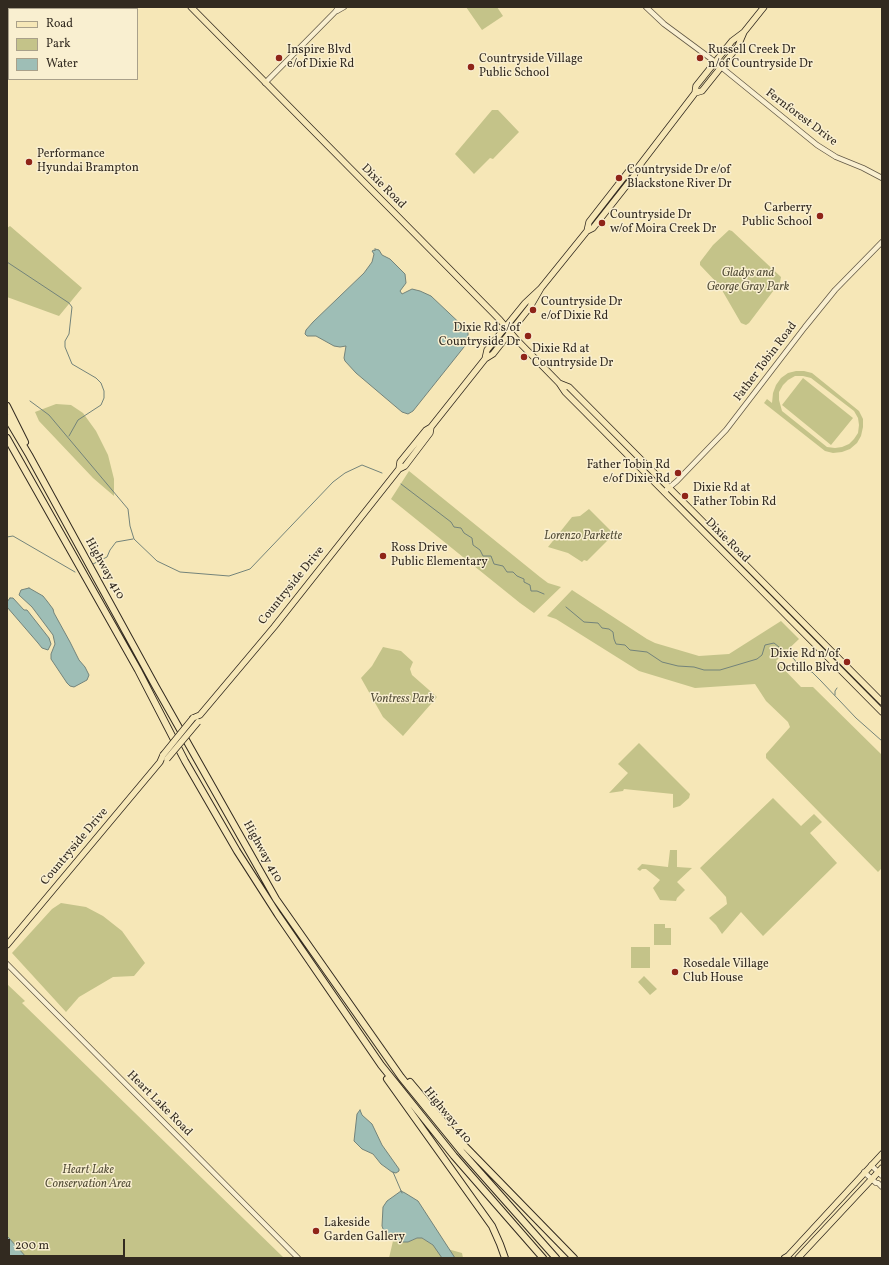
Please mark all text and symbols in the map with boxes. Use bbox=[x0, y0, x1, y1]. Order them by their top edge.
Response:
legend bbox=[8, 8, 138, 80]
text: Road bbox=[46, 16, 73, 32]
text: Park bbox=[46, 36, 71, 52]
place label: Inspire Blvd e/of Dixie Rd bbox=[287, 44, 354, 72]
place label: Russell Creek Dr n/of Countryside Dr bbox=[708, 44, 813, 72]
marker: Inspire Blvd e/of Dixie Rd bbox=[274, 53, 284, 63]
place label: Countryside Village Public School bbox=[479, 53, 583, 81]
marker: Russell Creek Dr n/of Countryside Dr bbox=[695, 53, 705, 63]
text: Water bbox=[46, 56, 78, 72]
marker: Countryside Village Public School bbox=[466, 62, 476, 72]
street label: Fernforest Drive bbox=[762, 86, 840, 150]
place label: Performance Hyundai Brampton bbox=[37, 148, 139, 176]
marker: Performance Hyundai Brampton bbox=[24, 157, 34, 167]
street label: Dixie Road bbox=[358, 162, 408, 212]
place label: Countryside Dr e/of Blackstone River Dr bbox=[627, 164, 731, 192]
marker: Countryside Dr e/of Blackstone River Dr bbox=[614, 173, 624, 183]
place label: Carberry Public School bbox=[742, 202, 812, 230]
place label: Countryside Dr w/of Moira Creek Dr bbox=[610, 209, 716, 237]
marker: Carberry Public School bbox=[815, 211, 825, 221]
marker: Countryside Dr w/of Moira Creek Dr bbox=[597, 218, 607, 228]
park label: Gladys and George Gray Park bbox=[707, 267, 789, 295]
place label: Countryside Dr e/of Dixie Rd bbox=[541, 296, 622, 324]
marker: Countryside Dr e/of Dixie Rd bbox=[528, 305, 538, 315]
street label: Father Tobin Road bbox=[731, 319, 801, 405]
place label: Dixie Rd s/of Countryside Dr bbox=[439, 322, 520, 350]
marker: Dixie Rd s/of Countryside Dr bbox=[523, 331, 533, 341]
place label: Dixie Rd at Countryside Dr bbox=[532, 343, 613, 371]
marker: Dixie Rd at Countryside Dr bbox=[519, 352, 529, 362]
place label: Father Tobin Rd e/of Dixie Rd bbox=[587, 459, 670, 487]
marker: Father Tobin Rd e/of Dixie Rd bbox=[673, 468, 683, 478]
place label: Dixie Rd at Father Tobin Rd bbox=[693, 482, 776, 510]
marker: Dixie Rd at Father Tobin Rd bbox=[680, 491, 690, 501]
street label: Dixie Road bbox=[702, 516, 752, 566]
park label: Lorenzo Parkette bbox=[544, 530, 622, 544]
street label: Highway 410 bbox=[81, 536, 127, 602]
place label: Ross Drive Public Elementary bbox=[391, 542, 488, 570]
street label: Countryside Drive bbox=[256, 544, 328, 628]
marker: Ross Drive Public Elementary bbox=[378, 551, 388, 561]
place label: Dixie Rd n/of Octillo Blvd bbox=[770, 648, 839, 676]
marker: Dixie Rd n/of Octillo Blvd bbox=[842, 657, 852, 667]
park label: Vontress Park bbox=[370, 693, 434, 707]
street label: Countryside Drive bbox=[38, 805, 112, 889]
street label: Highway 410 bbox=[239, 819, 285, 885]
place label: Rosedale Village Club House bbox=[683, 958, 769, 986]
marker: Rosedale Village Club House bbox=[670, 967, 680, 977]
street label: Heart Lake Road bbox=[123, 1068, 195, 1140]
street label: Highway 410 bbox=[420, 1085, 474, 1147]
park label: Heart Lake Conservation Area bbox=[45, 1164, 131, 1192]
place label: Lakeside Garden Gallery bbox=[324, 1217, 405, 1245]
marker: Lakeside Garden Gallery bbox=[311, 1226, 321, 1236]
scale bar bbox=[10, 1231, 127, 1257]
text: 200 m bbox=[15, 1238, 49, 1254]

